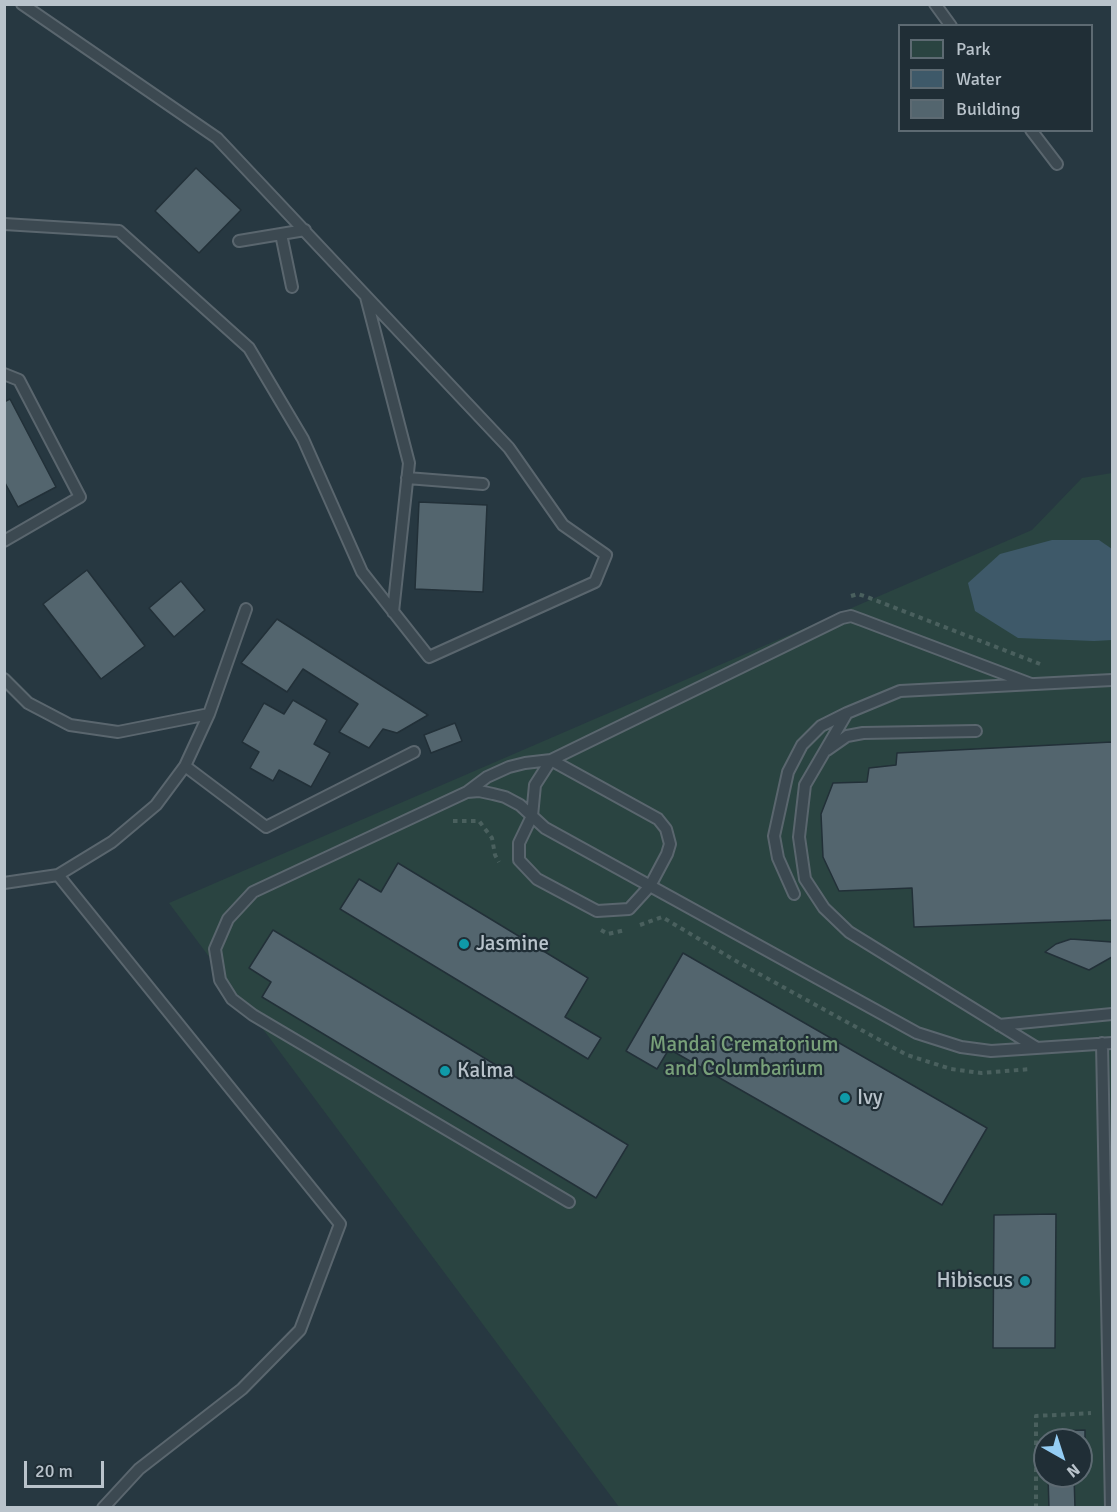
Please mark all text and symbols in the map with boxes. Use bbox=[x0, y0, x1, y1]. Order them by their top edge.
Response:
legend bbox=[898, 24, 1093, 132]
text: Park bbox=[956, 38, 991, 60]
text: Water bbox=[956, 68, 1001, 90]
text: Building bbox=[956, 98, 1020, 120]
place label: Jasmine bbox=[476, 931, 549, 957]
marker: Jasmine bbox=[457, 937, 471, 951]
park label: Mandai Crematorium and Columbarium bbox=[650, 1032, 838, 1082]
place label: Kalma bbox=[457, 1058, 514, 1084]
marker: Kalma bbox=[438, 1064, 452, 1078]
place label: Ivy bbox=[857, 1085, 883, 1111]
marker: Ivy bbox=[838, 1091, 852, 1105]
place label: Hibiscus bbox=[937, 1268, 1013, 1294]
marker: Hibiscus bbox=[1018, 1274, 1032, 1288]
north arrow bbox=[1033, 1428, 1093, 1488]
scale bar bbox=[27, 1449, 106, 1487]
text: N bbox=[1062, 1459, 1084, 1482]
text: 20 m bbox=[35, 1460, 73, 1482]

